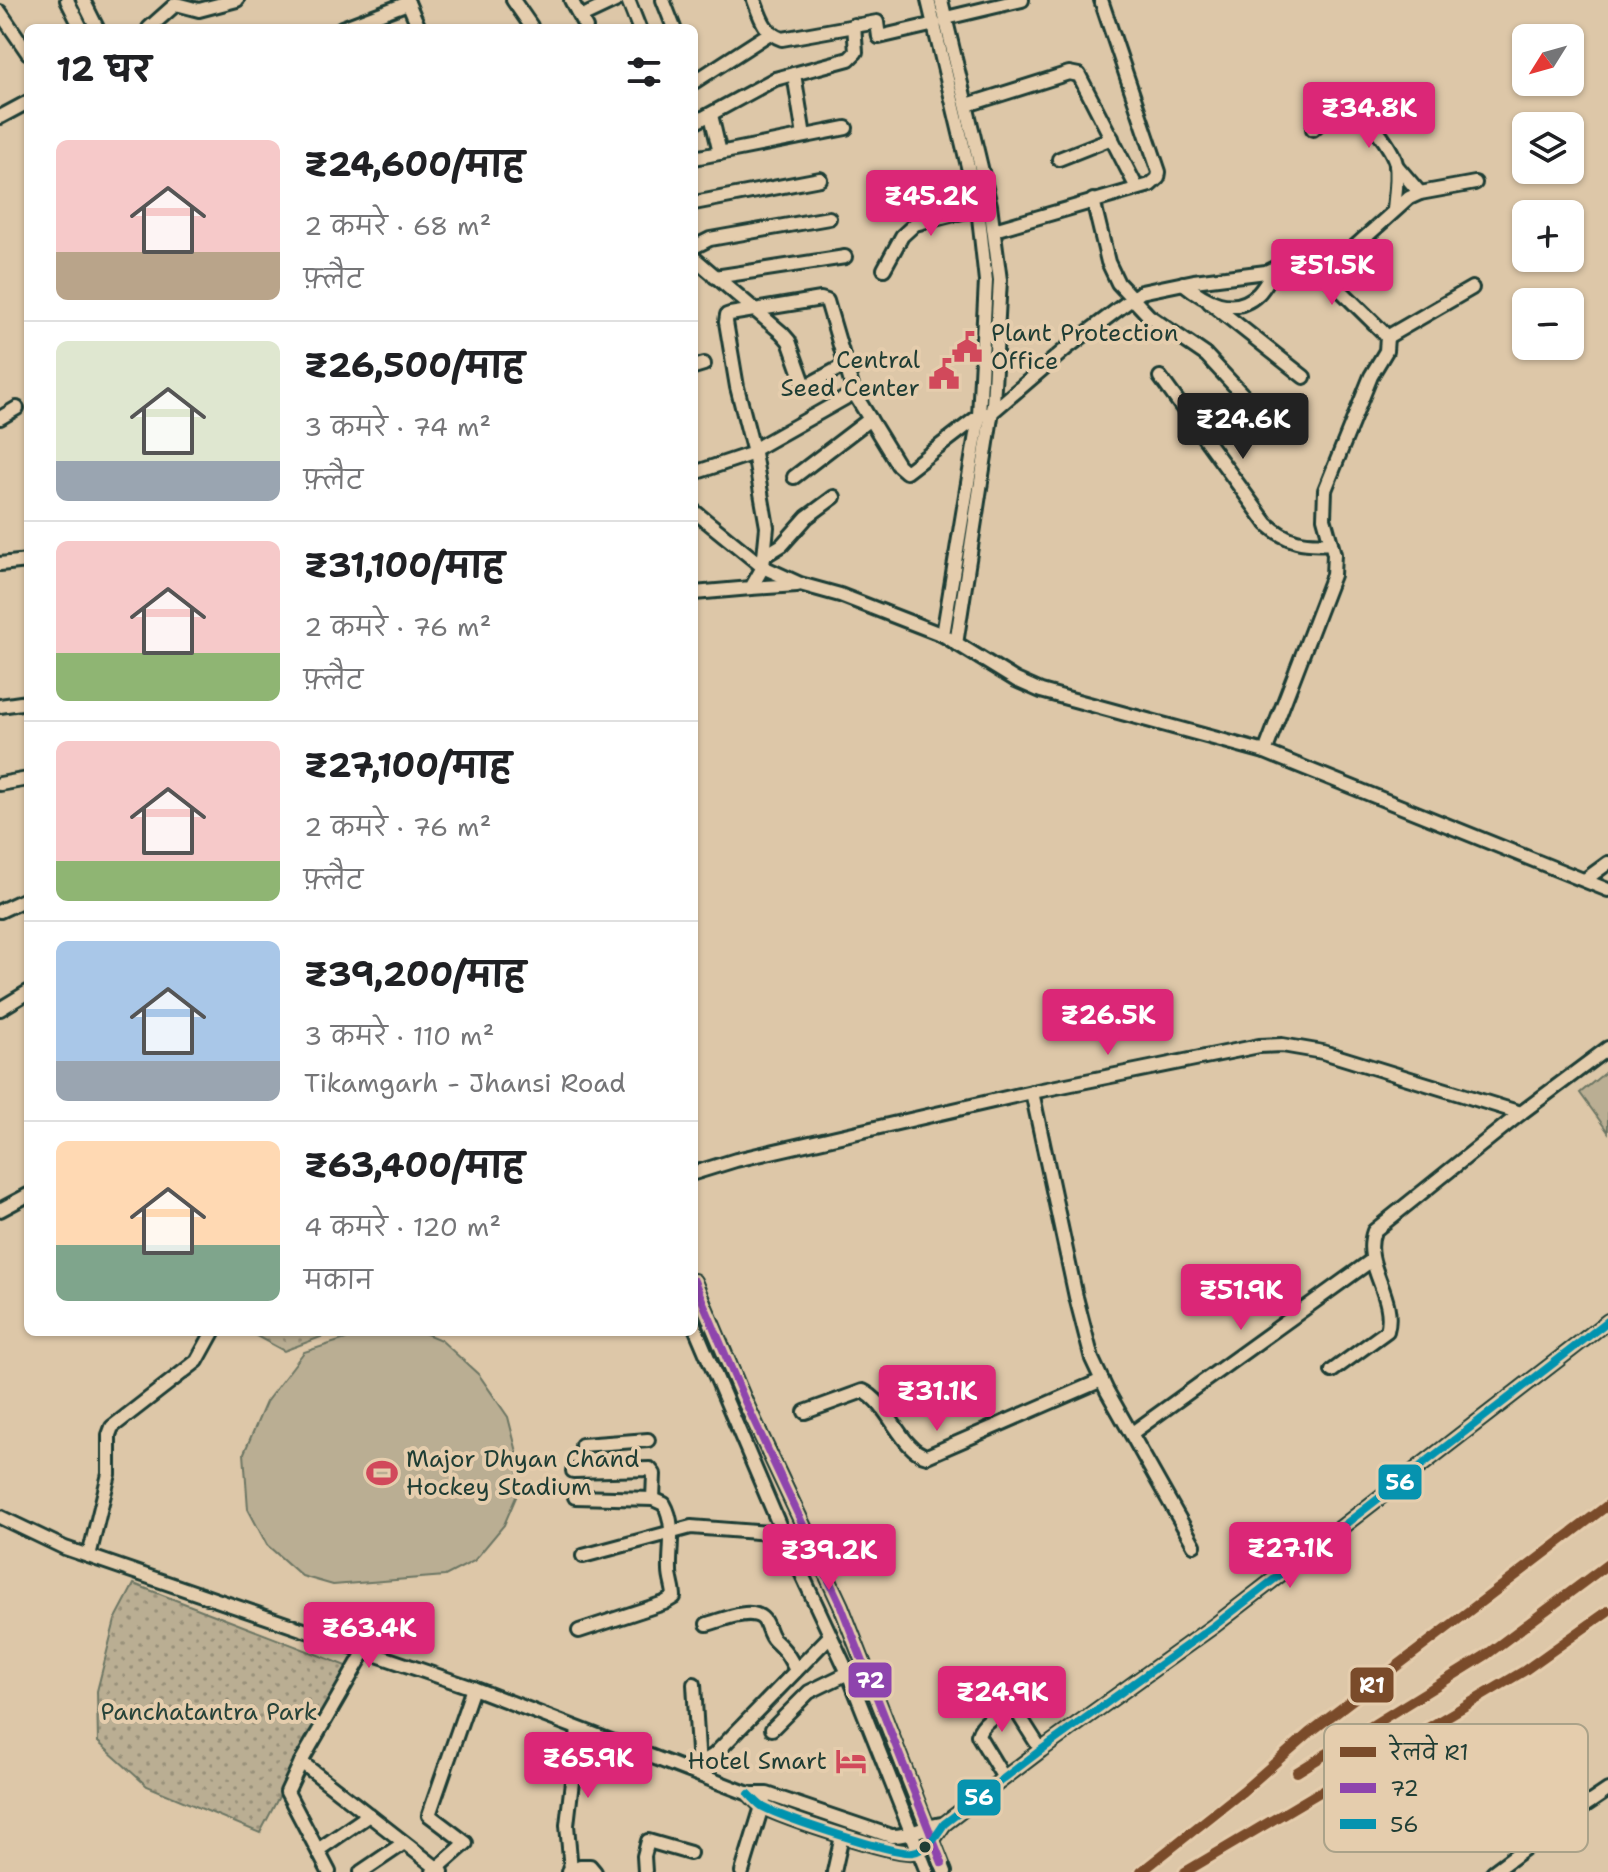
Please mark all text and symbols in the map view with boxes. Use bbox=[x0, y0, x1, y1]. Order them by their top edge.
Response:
north arrow bbox=[1512, 24, 1584, 96]
map controls bbox=[1512, 24, 1584, 360]
text: 12 घर bbox=[56, 46, 151, 92]
icon: filters bbox=[622, 50, 666, 94]
pin: ₹34.8K bbox=[1304, 82, 1434, 150]
text: ₹34.8K bbox=[1321, 90, 1417, 125]
button: layers bbox=[1512, 112, 1584, 184]
text: ₹24,600/माह bbox=[304, 141, 525, 187]
pin: ₹45.2K bbox=[866, 170, 996, 238]
icon: home bbox=[120, 172, 216, 268]
text: ₹45.2K bbox=[884, 178, 978, 213]
button: + bbox=[1512, 200, 1584, 272]
text: 2 कमरे · 68 m² bbox=[304, 208, 491, 243]
pin: ₹51.5K bbox=[1267, 239, 1397, 307]
text: ₹51.5K bbox=[1289, 247, 1375, 282]
text: फ़्लैट bbox=[304, 261, 363, 296]
button: − bbox=[1512, 288, 1584, 360]
place label: Plant Protection Office bbox=[991, 317, 1178, 377]
public building icon: Plant Protection Office bbox=[950, 330, 984, 364]
text: ₹26,500/माह bbox=[304, 342, 525, 388]
place label: Central Seed Center bbox=[781, 344, 921, 404]
public building icon: Central Seed Center bbox=[927, 357, 961, 391]
icon: home bbox=[120, 373, 216, 469]
pin: ₹24.6K bbox=[1178, 393, 1308, 461]
text: ₹24.6K bbox=[1195, 401, 1291, 436]
text: 3 कमरे · 74 m² bbox=[304, 409, 491, 444]
text: फ़्लैट bbox=[304, 462, 363, 497]
text: ₹31,100/माह bbox=[304, 542, 505, 588]
icon: home bbox=[120, 573, 216, 669]
text: 2 कमरे · 76 m² bbox=[304, 609, 491, 644]
text: फ़्लैट bbox=[304, 662, 363, 697]
text: ₹27,100/माह bbox=[304, 742, 512, 788]
icon: home bbox=[120, 773, 216, 869]
text: 2 कमरे · 76 m² bbox=[304, 809, 491, 844]
text: फ़्लैट bbox=[304, 862, 363, 897]
text: ₹39,200/माह bbox=[304, 951, 526, 997]
icon: home bbox=[120, 973, 216, 1069]
pin: ₹26.5K bbox=[1043, 989, 1173, 1057]
text: ₹26.5K bbox=[1060, 997, 1156, 1032]
text: 3 कमरे · 110 m² bbox=[304, 1018, 494, 1053]
text: Tikamgarh - Jhansi Road bbox=[304, 1065, 626, 1100]
text: ₹63,400/माह bbox=[304, 1142, 525, 1188]
icon: home bbox=[120, 1173, 216, 1269]
text: 4 कमरे · 120 m² bbox=[304, 1209, 501, 1244]
text: मकान bbox=[304, 1262, 373, 1297]
pin: ₹51.9K bbox=[1176, 1264, 1306, 1332]
text: ₹51.9K bbox=[1199, 1272, 1283, 1307]
pin: ₹31.1K bbox=[872, 1365, 1002, 1433]
text: ₹31.1K bbox=[897, 1373, 977, 1408]
place label: Major Dhyan Chand Hockey Stadium bbox=[406, 1443, 639, 1503]
sports icon: Major Dhyan Chand Hockey Stadium bbox=[365, 1456, 399, 1490]
line badge: 56 bbox=[1377, 1463, 1423, 1501]
text: 56 bbox=[1385, 1468, 1415, 1497]
pin: ₹27.1K bbox=[1225, 1522, 1355, 1590]
pin: ₹39.2K bbox=[764, 1524, 894, 1592]
text: ₹27.1K bbox=[1247, 1530, 1333, 1565]
text: ₹39.2K bbox=[781, 1532, 877, 1567]
pin: ₹63.4K bbox=[304, 1602, 434, 1670]
text: ₹63.4K bbox=[322, 1610, 416, 1645]
line badge: 72 bbox=[847, 1661, 893, 1699]
text: 72 bbox=[855, 1666, 885, 1695]
pin: ₹24.9K bbox=[937, 1666, 1067, 1734]
line badge: R1 bbox=[1349, 1666, 1395, 1704]
text: R1 bbox=[1359, 1671, 1385, 1700]
text: ₹24.9K bbox=[956, 1674, 1048, 1709]
park label: Panchatantra Park bbox=[100, 1696, 318, 1728]
legend bbox=[1324, 1724, 1588, 1852]
pin: ₹65.9K bbox=[523, 1732, 653, 1800]
text: रेलवे R1 bbox=[1389, 1734, 1469, 1767]
text: ₹65.9K bbox=[542, 1740, 634, 1775]
hotel icon: Hotel Smart bbox=[834, 1744, 868, 1778]
place label: Hotel Smart bbox=[688, 1745, 827, 1777]
text: 72 bbox=[1390, 1774, 1419, 1803]
line badge: 56 bbox=[956, 1778, 1002, 1817]
text: 56 bbox=[964, 1783, 994, 1812]
text: 56 bbox=[1390, 1810, 1419, 1839]
unlabelled marker bbox=[917, 1839, 933, 1855]

